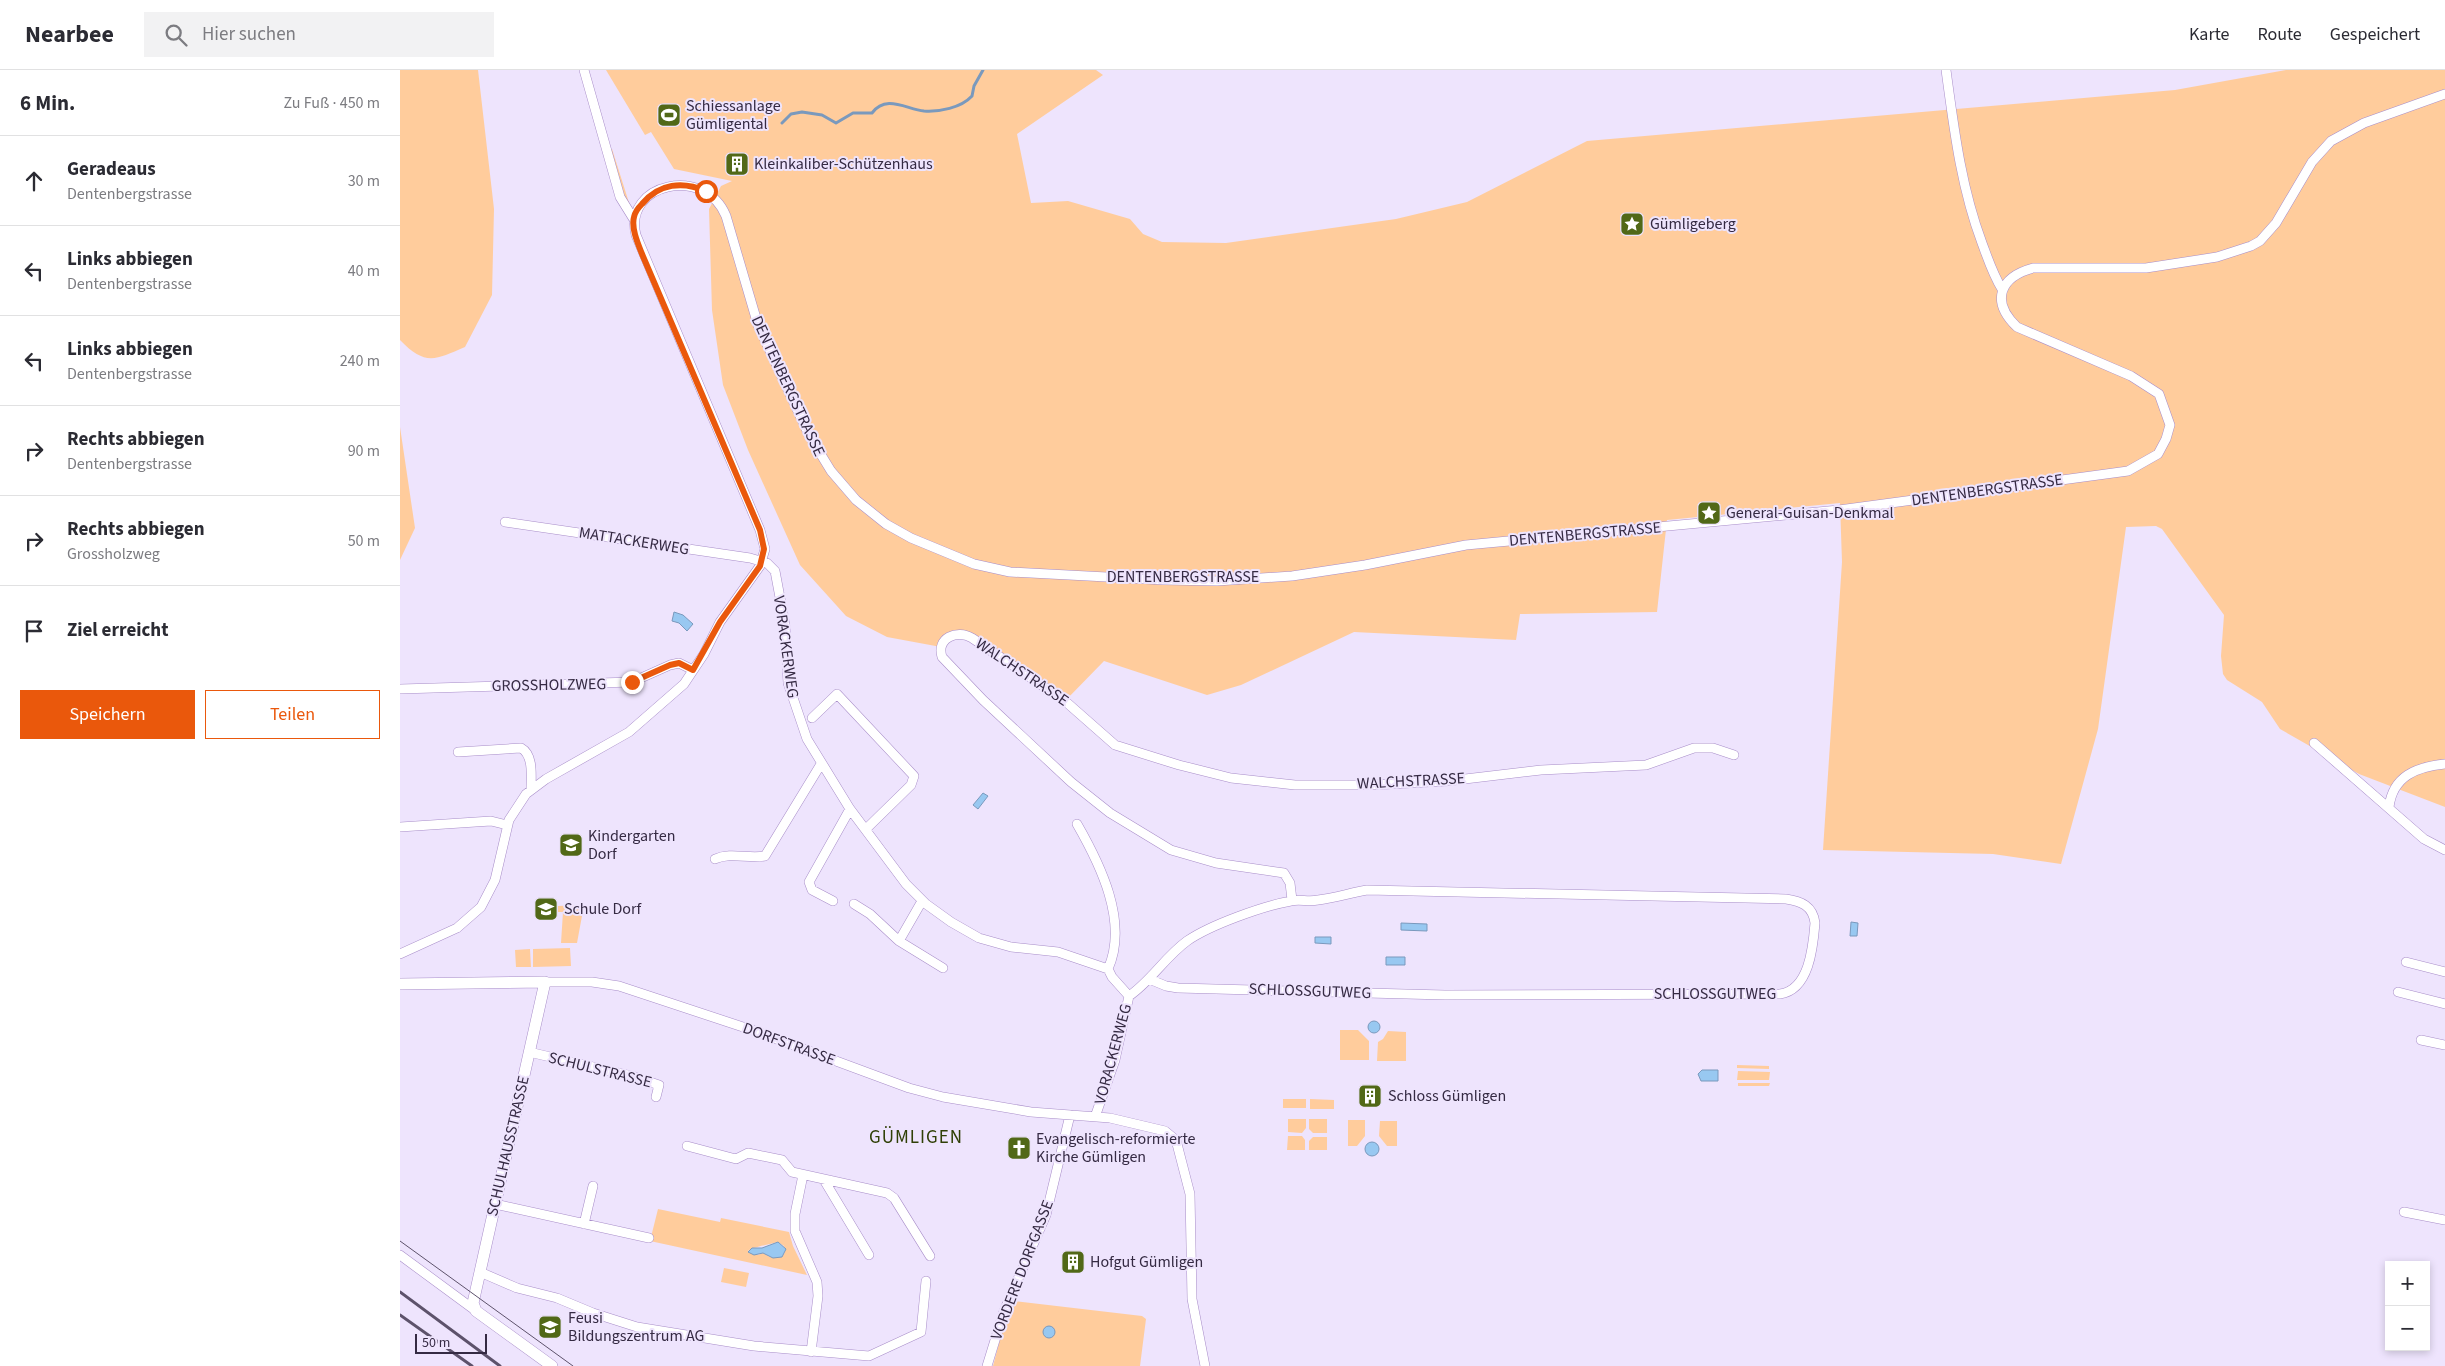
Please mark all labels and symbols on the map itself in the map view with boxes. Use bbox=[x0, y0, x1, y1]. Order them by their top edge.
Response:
place label: Schiessanlage Gümligental bbox=[686, 95, 781, 135]
sports icon: Schiessanlage Gümligental bbox=[656, 102, 682, 128]
building icon: Kleinkaliber-Schützenhaus bbox=[724, 151, 750, 177]
place label: Kleinkaliber-Schützenhaus bbox=[754, 153, 933, 175]
route start bbox=[695, 180, 718, 203]
place icon: Gümligeberg bbox=[1619, 211, 1645, 237]
place label: Gümligeberg bbox=[1650, 213, 1736, 235]
street label: DENTENBERGSTRASSE bbox=[746, 312, 830, 460]
street label: DENTENBERGSTRASSE bbox=[1910, 468, 2064, 512]
place icon: General-Guisan-Denkmal bbox=[1696, 500, 1722, 526]
place label: General-Guisan-Denkmal bbox=[1726, 502, 1894, 524]
street label: DENTENBERGSTRASSE bbox=[1508, 516, 1662, 552]
street label: MATTACKERWEG bbox=[577, 521, 691, 561]
street label: DENTENBERGSTRASSE bbox=[1107, 566, 1259, 588]
street label: VORACKERWEG bbox=[768, 594, 804, 700]
street label: WALCHSTRASSE bbox=[971, 633, 1073, 711]
route end bbox=[621, 671, 644, 694]
street label: GROSSHOLZWEG bbox=[491, 673, 607, 697]
street label: WALCHSTRASSE bbox=[1356, 767, 1466, 795]
place label: Kindergarten Dorf bbox=[588, 825, 675, 865]
school or university icon: Kindergarten Dorf bbox=[558, 832, 584, 858]
school or university icon: Schule Dorf bbox=[533, 896, 559, 922]
place label: Schule Dorf bbox=[564, 898, 643, 920]
street label: SCHLOSSGUTWEG bbox=[1248, 978, 1372, 1004]
street label: SCHLOSSGUTWEG bbox=[1654, 983, 1776, 1005]
street label: VORACKERWEG bbox=[1089, 1001, 1137, 1107]
street label: DORFSTRASSE bbox=[740, 1017, 838, 1071]
street label: SCHULSTRASSE bbox=[546, 1047, 654, 1093]
street label: SCHULHAUSSTRASSE bbox=[481, 1074, 535, 1218]
building icon: Schloss Gümligen bbox=[1357, 1083, 1383, 1109]
place label: Schloss Gümligen bbox=[1388, 1085, 1506, 1107]
district label: GÜMLIGEN bbox=[869, 1124, 963, 1151]
place label: Evangelisch-reformierte Kirche Gümligen bbox=[1036, 1128, 1196, 1168]
church icon: Evangelisch-reformierte Kirche Gümligen bbox=[1006, 1135, 1032, 1161]
street label: VORDERE DORFGASSE bbox=[985, 1197, 1059, 1343]
building icon: Hofgut Gümligen bbox=[1060, 1249, 1086, 1275]
place label: Hofgut Gümligen bbox=[1090, 1251, 1203, 1273]
place label: Feusi Bildungszentrum AG bbox=[568, 1307, 704, 1347]
school or university icon: Feusi Bildungszentrum AG bbox=[537, 1314, 563, 1340]
scale bar bbox=[415, 1331, 488, 1354]

